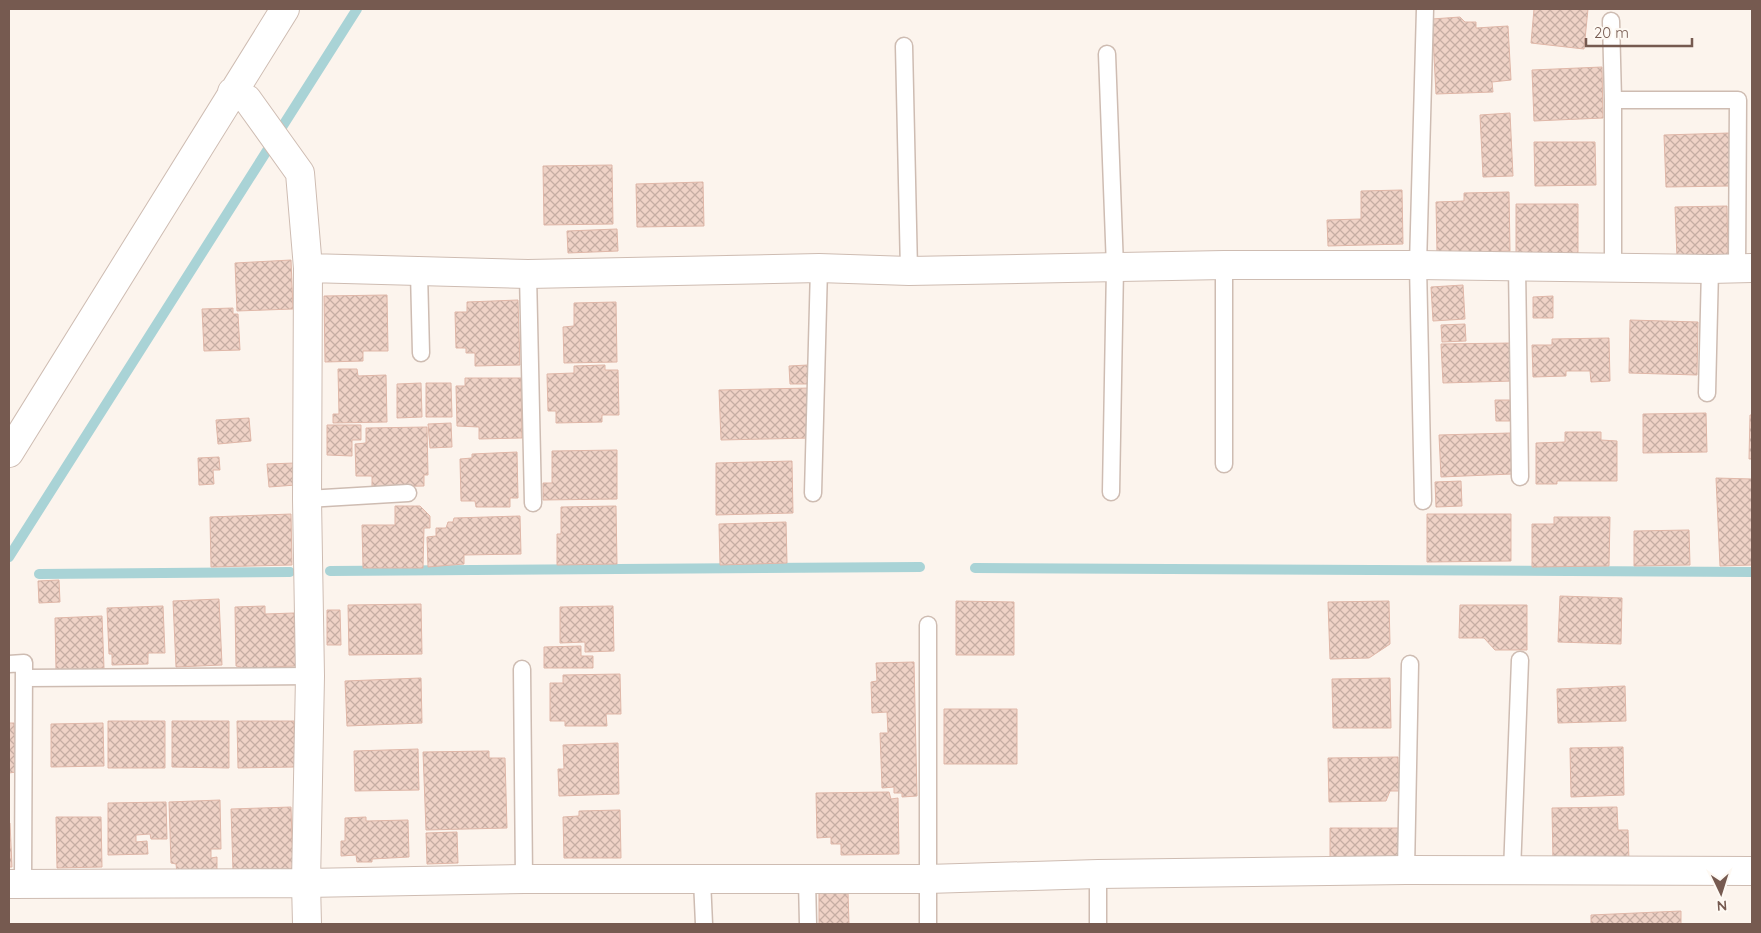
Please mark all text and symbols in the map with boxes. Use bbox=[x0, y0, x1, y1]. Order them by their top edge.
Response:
scale bar bbox=[1586, 15, 1692, 47]
text: 20 m bbox=[1594, 23, 1629, 42]
north arrow bbox=[1696, 868, 1746, 918]
text: N bbox=[1716, 897, 1728, 915]

